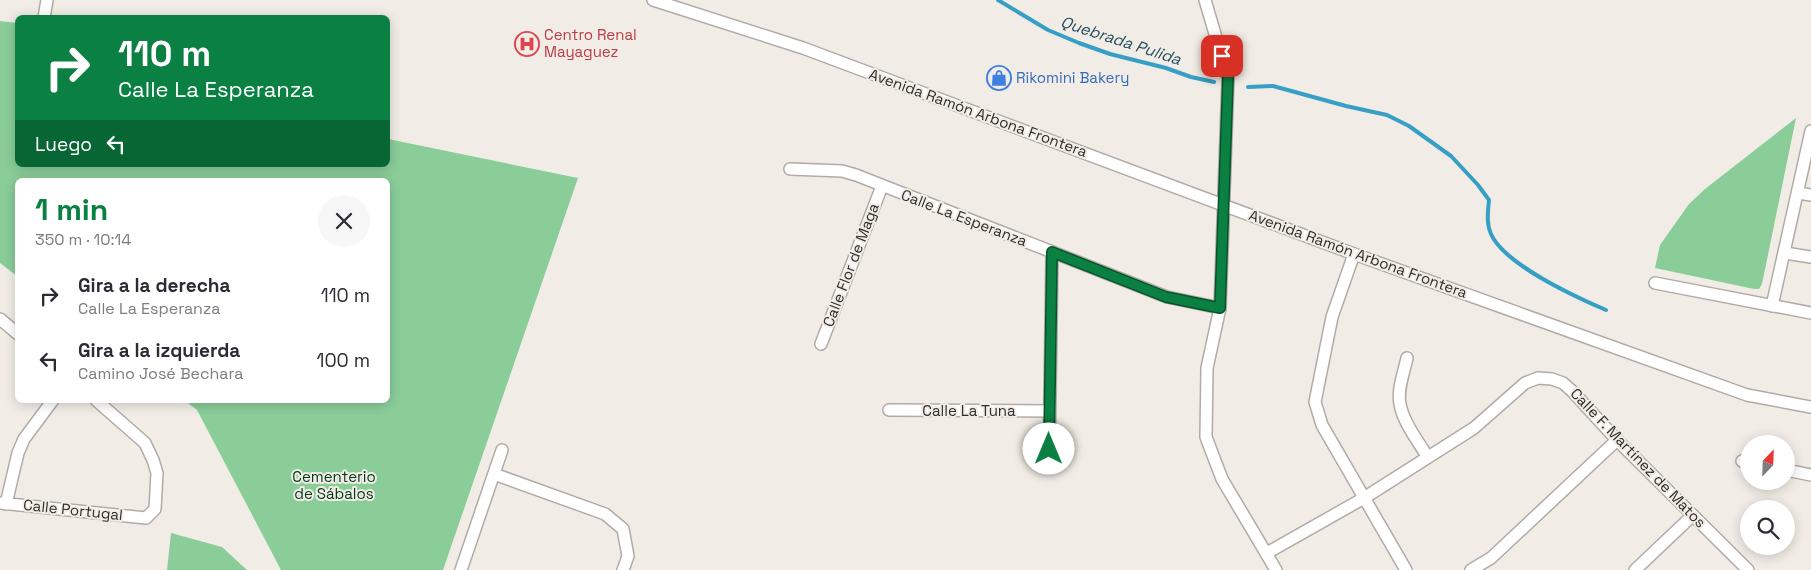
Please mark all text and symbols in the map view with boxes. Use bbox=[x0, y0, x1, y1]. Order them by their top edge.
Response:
water label: Quebrada Pulida bbox=[1058, 11, 1184, 70]
place label: Centro Renal Mayaguez bbox=[544, 25, 637, 61]
hospital icon: Centro Renal Mayaguez bbox=[514, 31, 540, 57]
text: 110 m bbox=[118, 32, 211, 76]
icon: right bbox=[35, 35, 100, 100]
pin bbox=[1201, 35, 1243, 77]
icon: arrive bbox=[1208, 42, 1236, 70]
street label: Avenida Ramón Arbona Frontera bbox=[866, 64, 1090, 161]
shop icon: Rikomini Bakery bbox=[986, 65, 1012, 91]
place label: Rikomini Bakery bbox=[1016, 68, 1129, 87]
text: Calle La Esperanza bbox=[118, 75, 314, 103]
icon: left bbox=[102, 130, 130, 158]
text: Luego bbox=[35, 132, 92, 157]
street label: Calle La Esperanza bbox=[898, 185, 1030, 250]
text: 1 min bbox=[35, 190, 108, 229]
button: close bbox=[318, 195, 370, 247]
street label: Calle Flor de Maga bbox=[818, 200, 883, 329]
street label: Avenida Ramón Arbona Frontera bbox=[1246, 205, 1470, 302]
text: 350 m · 10:14 bbox=[35, 229, 131, 250]
text: Gira a la derecha bbox=[78, 273, 230, 298]
icon: right bbox=[35, 282, 63, 310]
text: 110 m bbox=[321, 283, 370, 308]
text: Calle La Esperanza bbox=[78, 298, 220, 319]
text: Gira a la izquierda bbox=[78, 338, 240, 363]
icon: left bbox=[35, 347, 63, 375]
text: 100 m bbox=[316, 348, 370, 373]
text: Camino José Bechara bbox=[78, 363, 244, 384]
street label: Calle F. Martínez de Matos bbox=[1567, 384, 1710, 532]
street label: Calle La Tuna bbox=[922, 401, 1016, 420]
position arrow bbox=[1022, 422, 1074, 474]
north arrow bbox=[1740, 435, 1795, 490]
map controls bbox=[1740, 435, 1795, 555]
park label: Cementerio de Sábalos bbox=[292, 467, 376, 503]
street label: Calle Portugal bbox=[22, 495, 124, 524]
button: search bbox=[1740, 500, 1795, 555]

